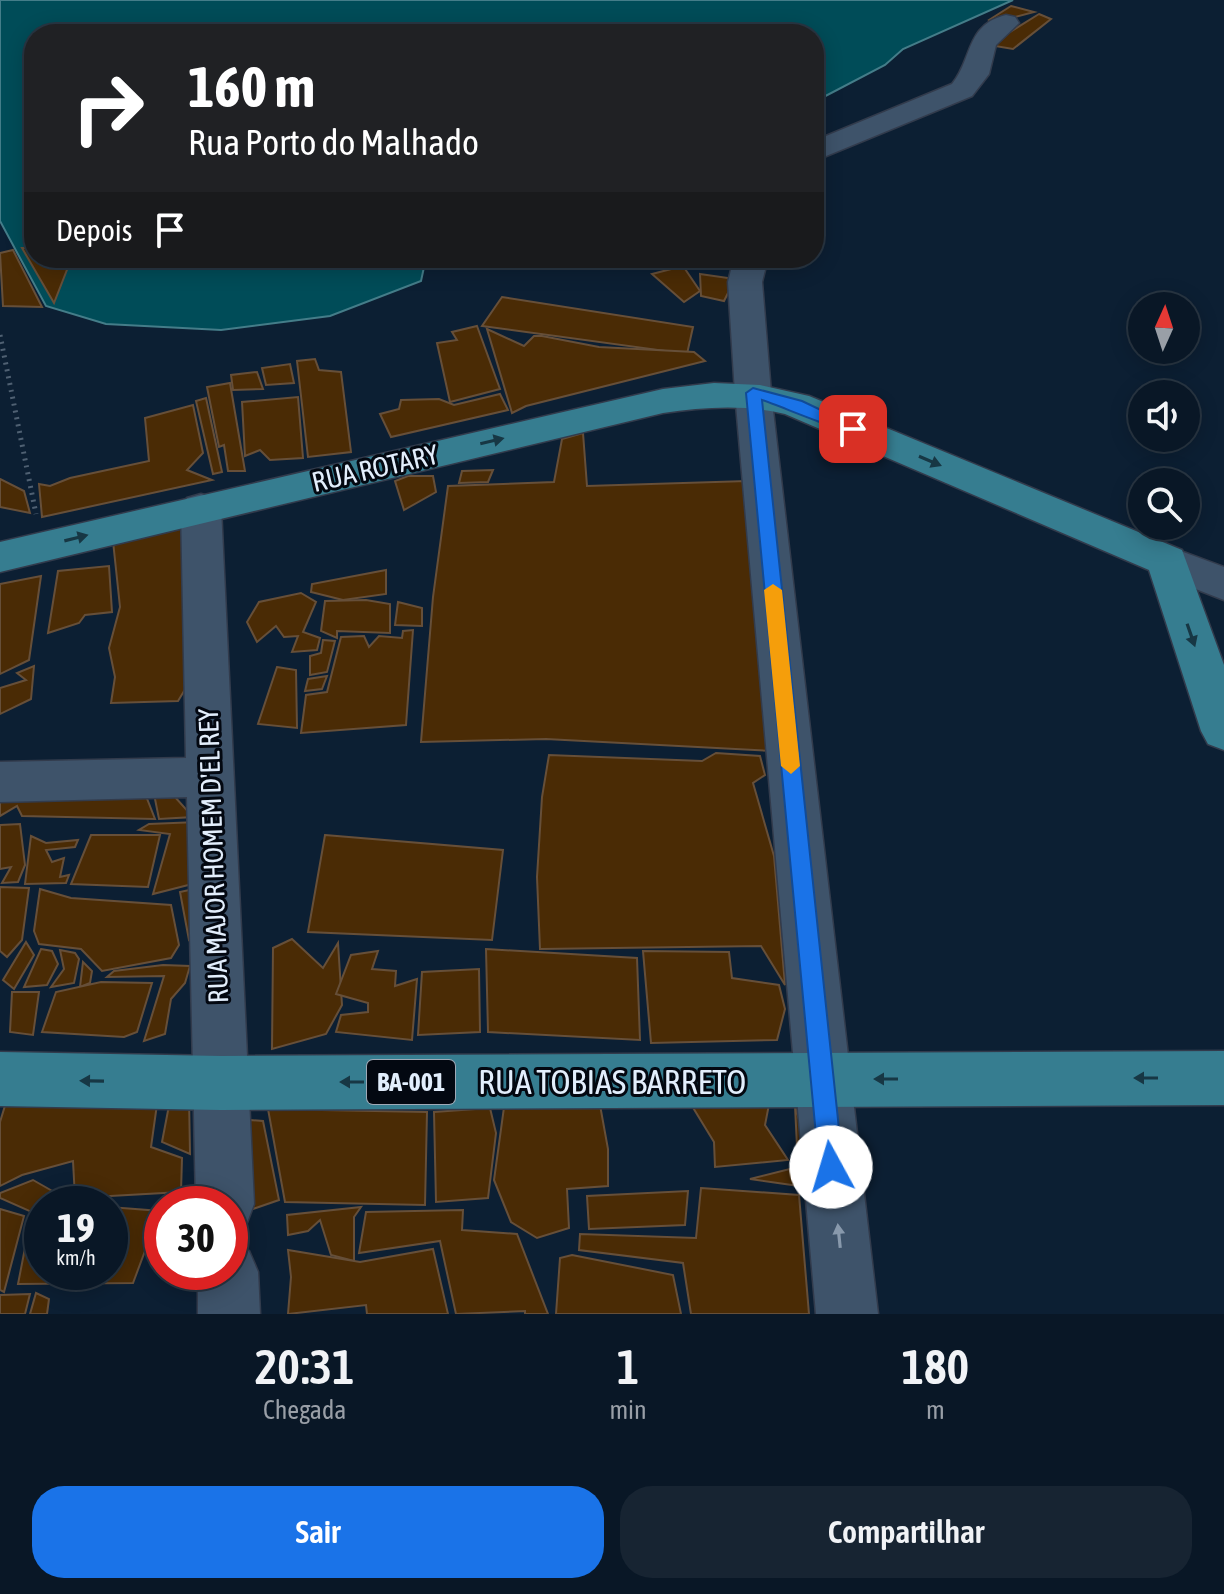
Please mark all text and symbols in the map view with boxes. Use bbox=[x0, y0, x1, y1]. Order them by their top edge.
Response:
text: 160 m bbox=[188, 55, 315, 119]
icon: right bbox=[56, 56, 160, 160]
text: Rua Porto do Malhado bbox=[188, 121, 479, 163]
icon: arrive bbox=[148, 208, 192, 252]
text: Depois bbox=[56, 213, 132, 247]
north arrow bbox=[1128, 292, 1200, 364]
map controls bbox=[1128, 292, 1200, 540]
button: sound bbox=[1128, 380, 1200, 452]
pin bbox=[819, 395, 887, 463]
icon: arrive bbox=[831, 407, 875, 451]
one-way arrow bbox=[480, 434, 505, 447]
street label: RUA ROTARY bbox=[309, 438, 442, 498]
one-way arrow bbox=[918, 455, 942, 468]
button: search bbox=[1128, 468, 1200, 540]
one-way arrow bbox=[63, 532, 88, 544]
one-way arrow bbox=[1186, 623, 1198, 647]
street label: RUA MAJOR HOMEM D'EL REY bbox=[192, 708, 234, 1004]
road number: BA-001 bbox=[367, 1060, 455, 1104]
street label: RUA TOBIAS BARRETO bbox=[478, 1062, 746, 1101]
one-way arrow bbox=[1133, 1072, 1158, 1084]
one-way arrow bbox=[873, 1073, 898, 1085]
one-way arrow bbox=[79, 1074, 104, 1087]
one-way arrow bbox=[339, 1076, 364, 1089]
position arrow bbox=[789, 1125, 873, 1209]
speed limit sign: 30 bbox=[144, 1186, 248, 1290]
text: 19 bbox=[57, 1205, 95, 1250]
one-way arrow bbox=[832, 1224, 845, 1249]
text: km/h bbox=[56, 1246, 96, 1269]
text: 20:31 bbox=[255, 1339, 355, 1394]
text: 1 bbox=[617, 1339, 639, 1394]
text: 180 bbox=[902, 1339, 969, 1394]
text: Chegada bbox=[263, 1395, 346, 1425]
text: min bbox=[609, 1395, 647, 1425]
text: m bbox=[926, 1395, 945, 1425]
button: Sair bbox=[32, 1486, 604, 1578]
button: Compartilhar bbox=[620, 1486, 1192, 1578]

